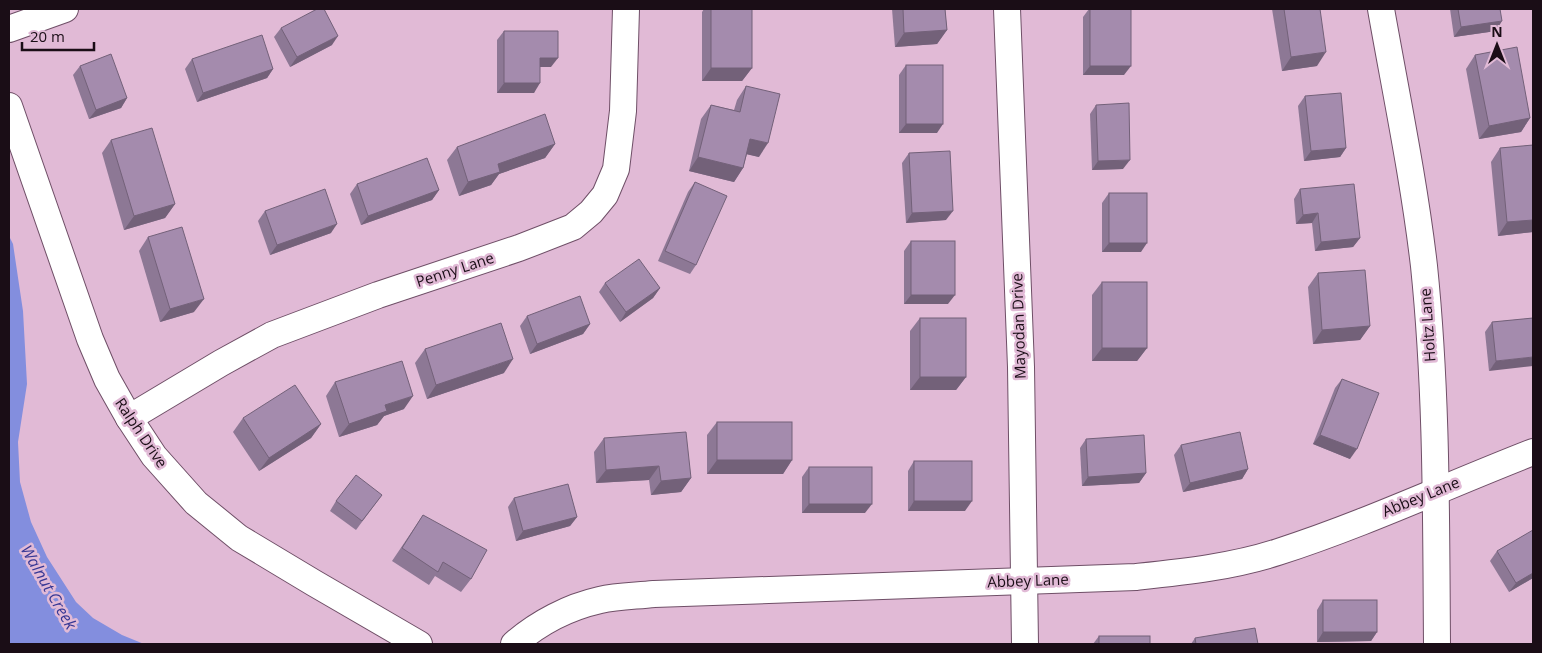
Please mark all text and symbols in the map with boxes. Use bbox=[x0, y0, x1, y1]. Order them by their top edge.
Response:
scale bar bbox=[22, 20, 95, 52]
north arrow bbox=[1472, 20, 1522, 70]
text: N bbox=[1491, 22, 1503, 41]
text: 20 m bbox=[30, 26, 65, 46]
street label: Penny Lane bbox=[413, 247, 496, 291]
street label: Mayodan Drive bbox=[1006, 273, 1030, 379]
street label: Holtz Lane bbox=[1414, 287, 1440, 363]
street label: Ralph Drive bbox=[111, 394, 173, 471]
street label: Abbey Lane bbox=[1379, 472, 1462, 521]
water label: Walnut Creek bbox=[16, 541, 83, 634]
street label: Abbey Lane bbox=[987, 569, 1069, 591]

